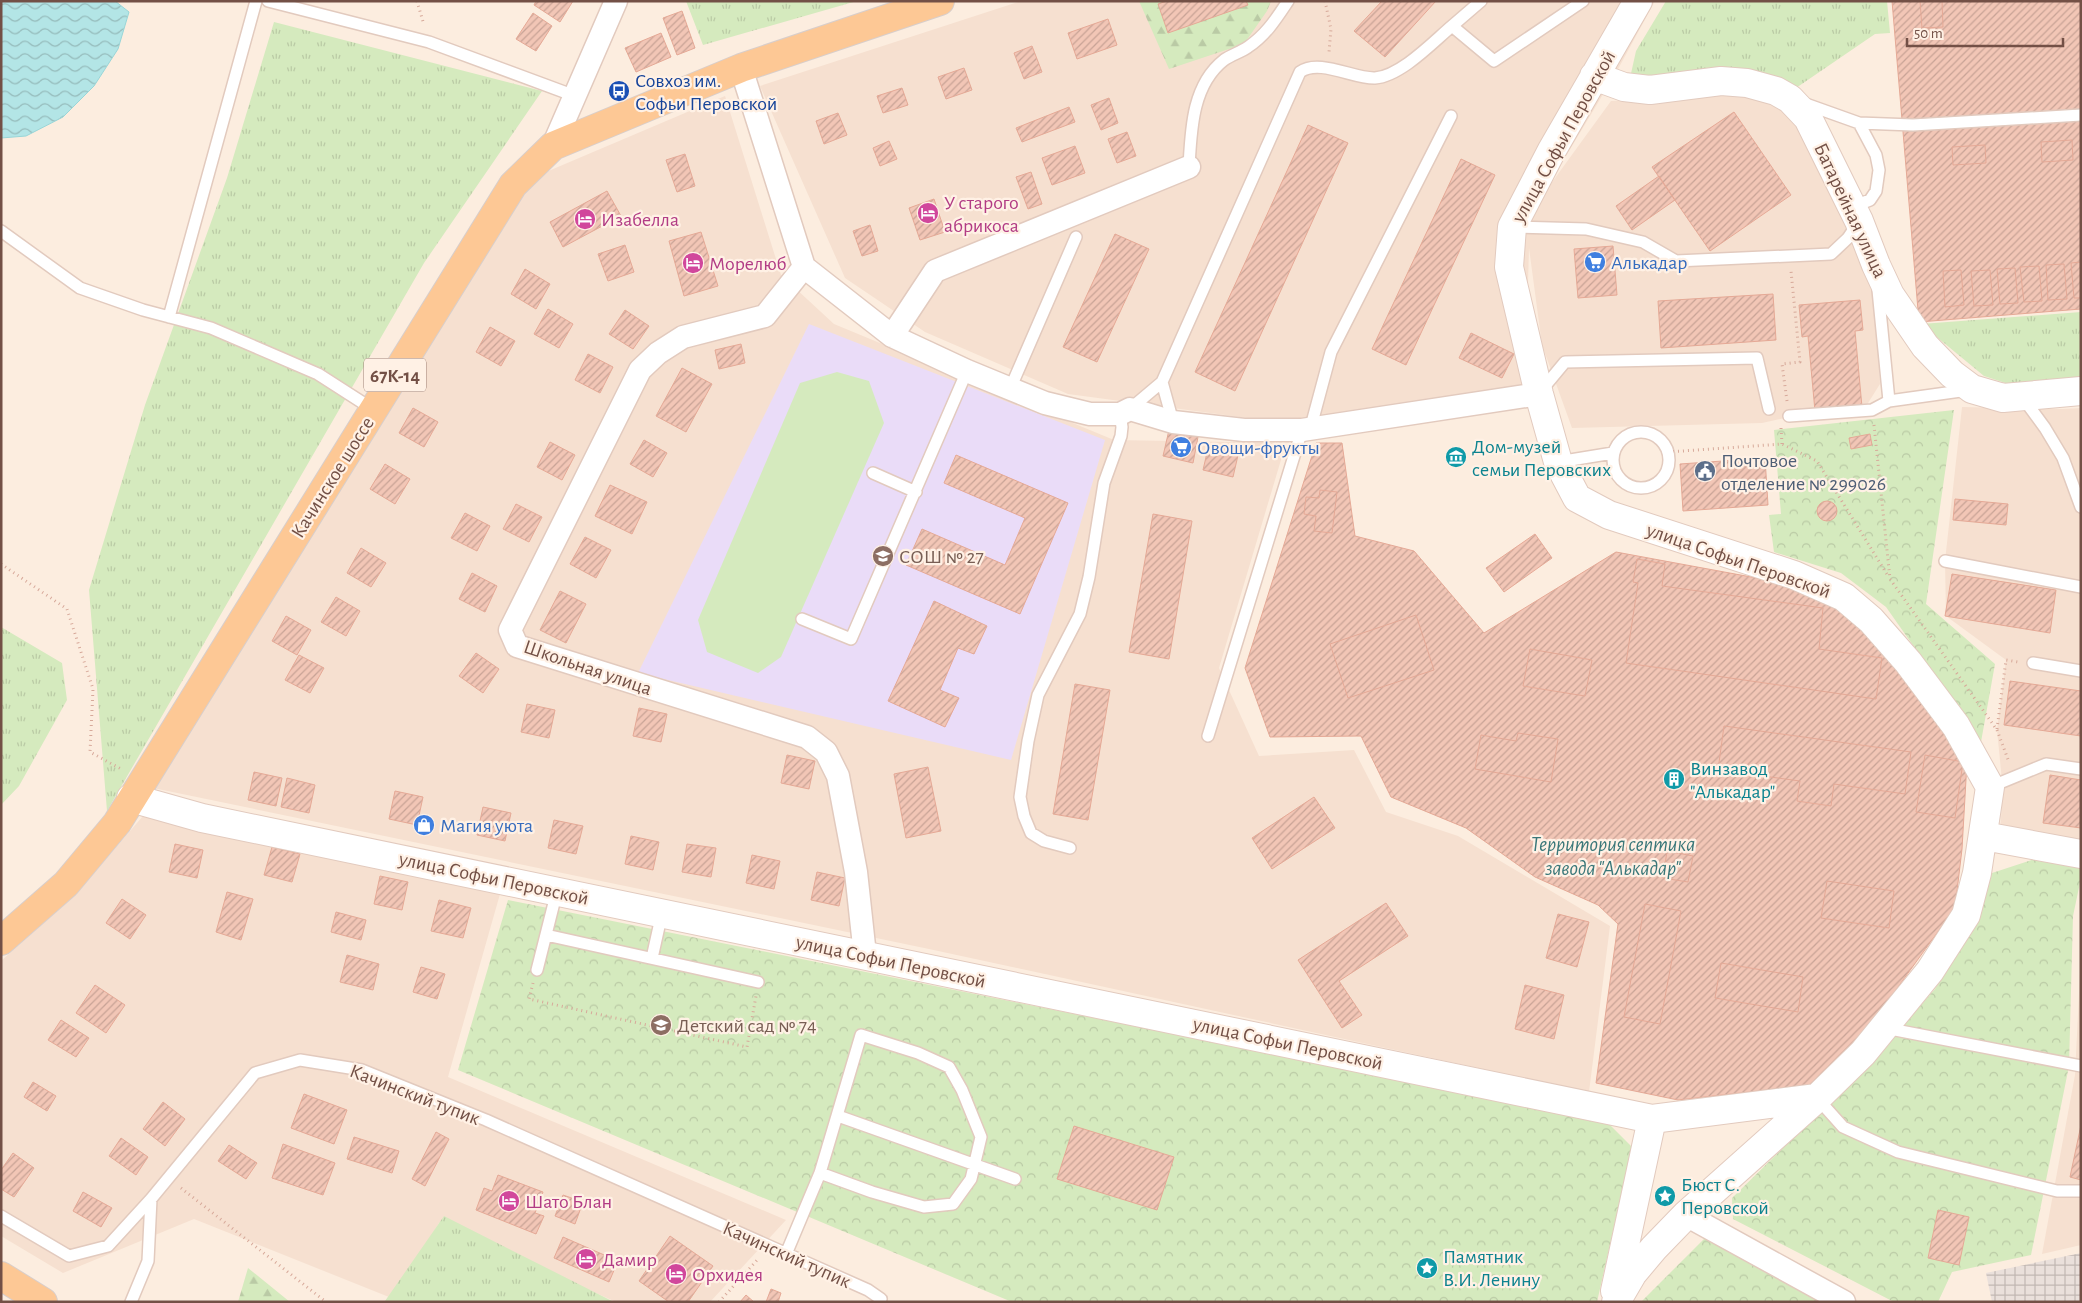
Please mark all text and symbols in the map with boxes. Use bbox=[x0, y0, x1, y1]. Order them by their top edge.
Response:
scale bar bbox=[1907, 15, 2063, 47]
text: 50 m bbox=[1914, 26, 1943, 41]
street label: улица Софьи Перовской bbox=[1508, 47, 1619, 227]
place label: Совхоз им. Софьи Перовской bbox=[635, 71, 777, 114]
bus stop icon: Совхоз им. Софьи Перовской bbox=[607, 79, 631, 103]
street label: Батарейная улица bbox=[1810, 140, 1890, 281]
place label: У старого абрикоса bbox=[944, 193, 1019, 236]
hotel icon: У старого абрикоса bbox=[916, 201, 940, 225]
hotel icon: Изабелла bbox=[573, 207, 597, 231]
place label: Изабелла bbox=[601, 210, 679, 230]
supermarket icon: Алькадар bbox=[1583, 250, 1607, 274]
hotel icon: Морелюб bbox=[681, 251, 705, 275]
place label: Алькадар bbox=[1611, 253, 1688, 273]
place label: Морелюб bbox=[709, 254, 787, 274]
road number: 67К-14 bbox=[364, 358, 426, 392]
street label: Качинское шоссе bbox=[288, 413, 378, 542]
supermarket icon: Овощи-фрукты bbox=[1169, 435, 1193, 459]
place label: Дом-музей семьи Перовских bbox=[1472, 437, 1611, 480]
place label: Овощи-фрукты bbox=[1197, 438, 1320, 458]
museum icon: Дом-музей семьи Перовских bbox=[1444, 445, 1468, 469]
place label: Почтовое отделение № 299026 bbox=[1721, 451, 1886, 494]
public building icon: Почтовое отделение № 299026 bbox=[1693, 459, 1717, 483]
street label: улица Софьи Перовской bbox=[1643, 520, 1833, 602]
school or university icon: СОШ № 27 bbox=[871, 544, 895, 568]
place label: СОШ № 27 bbox=[899, 547, 984, 567]
street label: Школьная улица bbox=[521, 637, 654, 699]
place label: Винзавод "Алькадар" bbox=[1690, 759, 1775, 802]
building icon: Винзавод "Алькадар" bbox=[1662, 767, 1686, 791]
shop icon: Магия уюта bbox=[412, 813, 436, 837]
place label: Магия уюта bbox=[440, 816, 533, 836]
water label: Территория септика завода "Алькадар" bbox=[1531, 834, 1695, 880]
street label: улица Софьи Перовской bbox=[396, 849, 590, 909]
street label: улица Софьи Перовской bbox=[793, 932, 987, 992]
school or university icon: Детский сад № 74 bbox=[649, 1013, 673, 1037]
street label: улица Софьи Перовской bbox=[1190, 1014, 1384, 1074]
place label: Детский сад № 74 bbox=[677, 1016, 817, 1036]
street label: Качинский тупик bbox=[347, 1061, 482, 1129]
place label: Бюст С. Перовской bbox=[1681, 1175, 1769, 1218]
place icon: Бюст С. Перовской bbox=[1653, 1184, 1677, 1208]
hotel icon: Шато Блан bbox=[497, 1189, 521, 1213]
place label: Шато Блан bbox=[525, 1192, 612, 1212]
street label: Качинский тупик bbox=[720, 1218, 854, 1292]
hotel icon: Дамир bbox=[574, 1247, 598, 1271]
place label: Памятник В.И. Ленину bbox=[1443, 1247, 1541, 1290]
place label: Дамир bbox=[602, 1250, 657, 1270]
place icon: Памятник В.И. Ленину bbox=[1415, 1256, 1439, 1280]
hotel icon: Орхидея bbox=[664, 1262, 688, 1286]
place label: Орхидея bbox=[692, 1265, 763, 1285]

